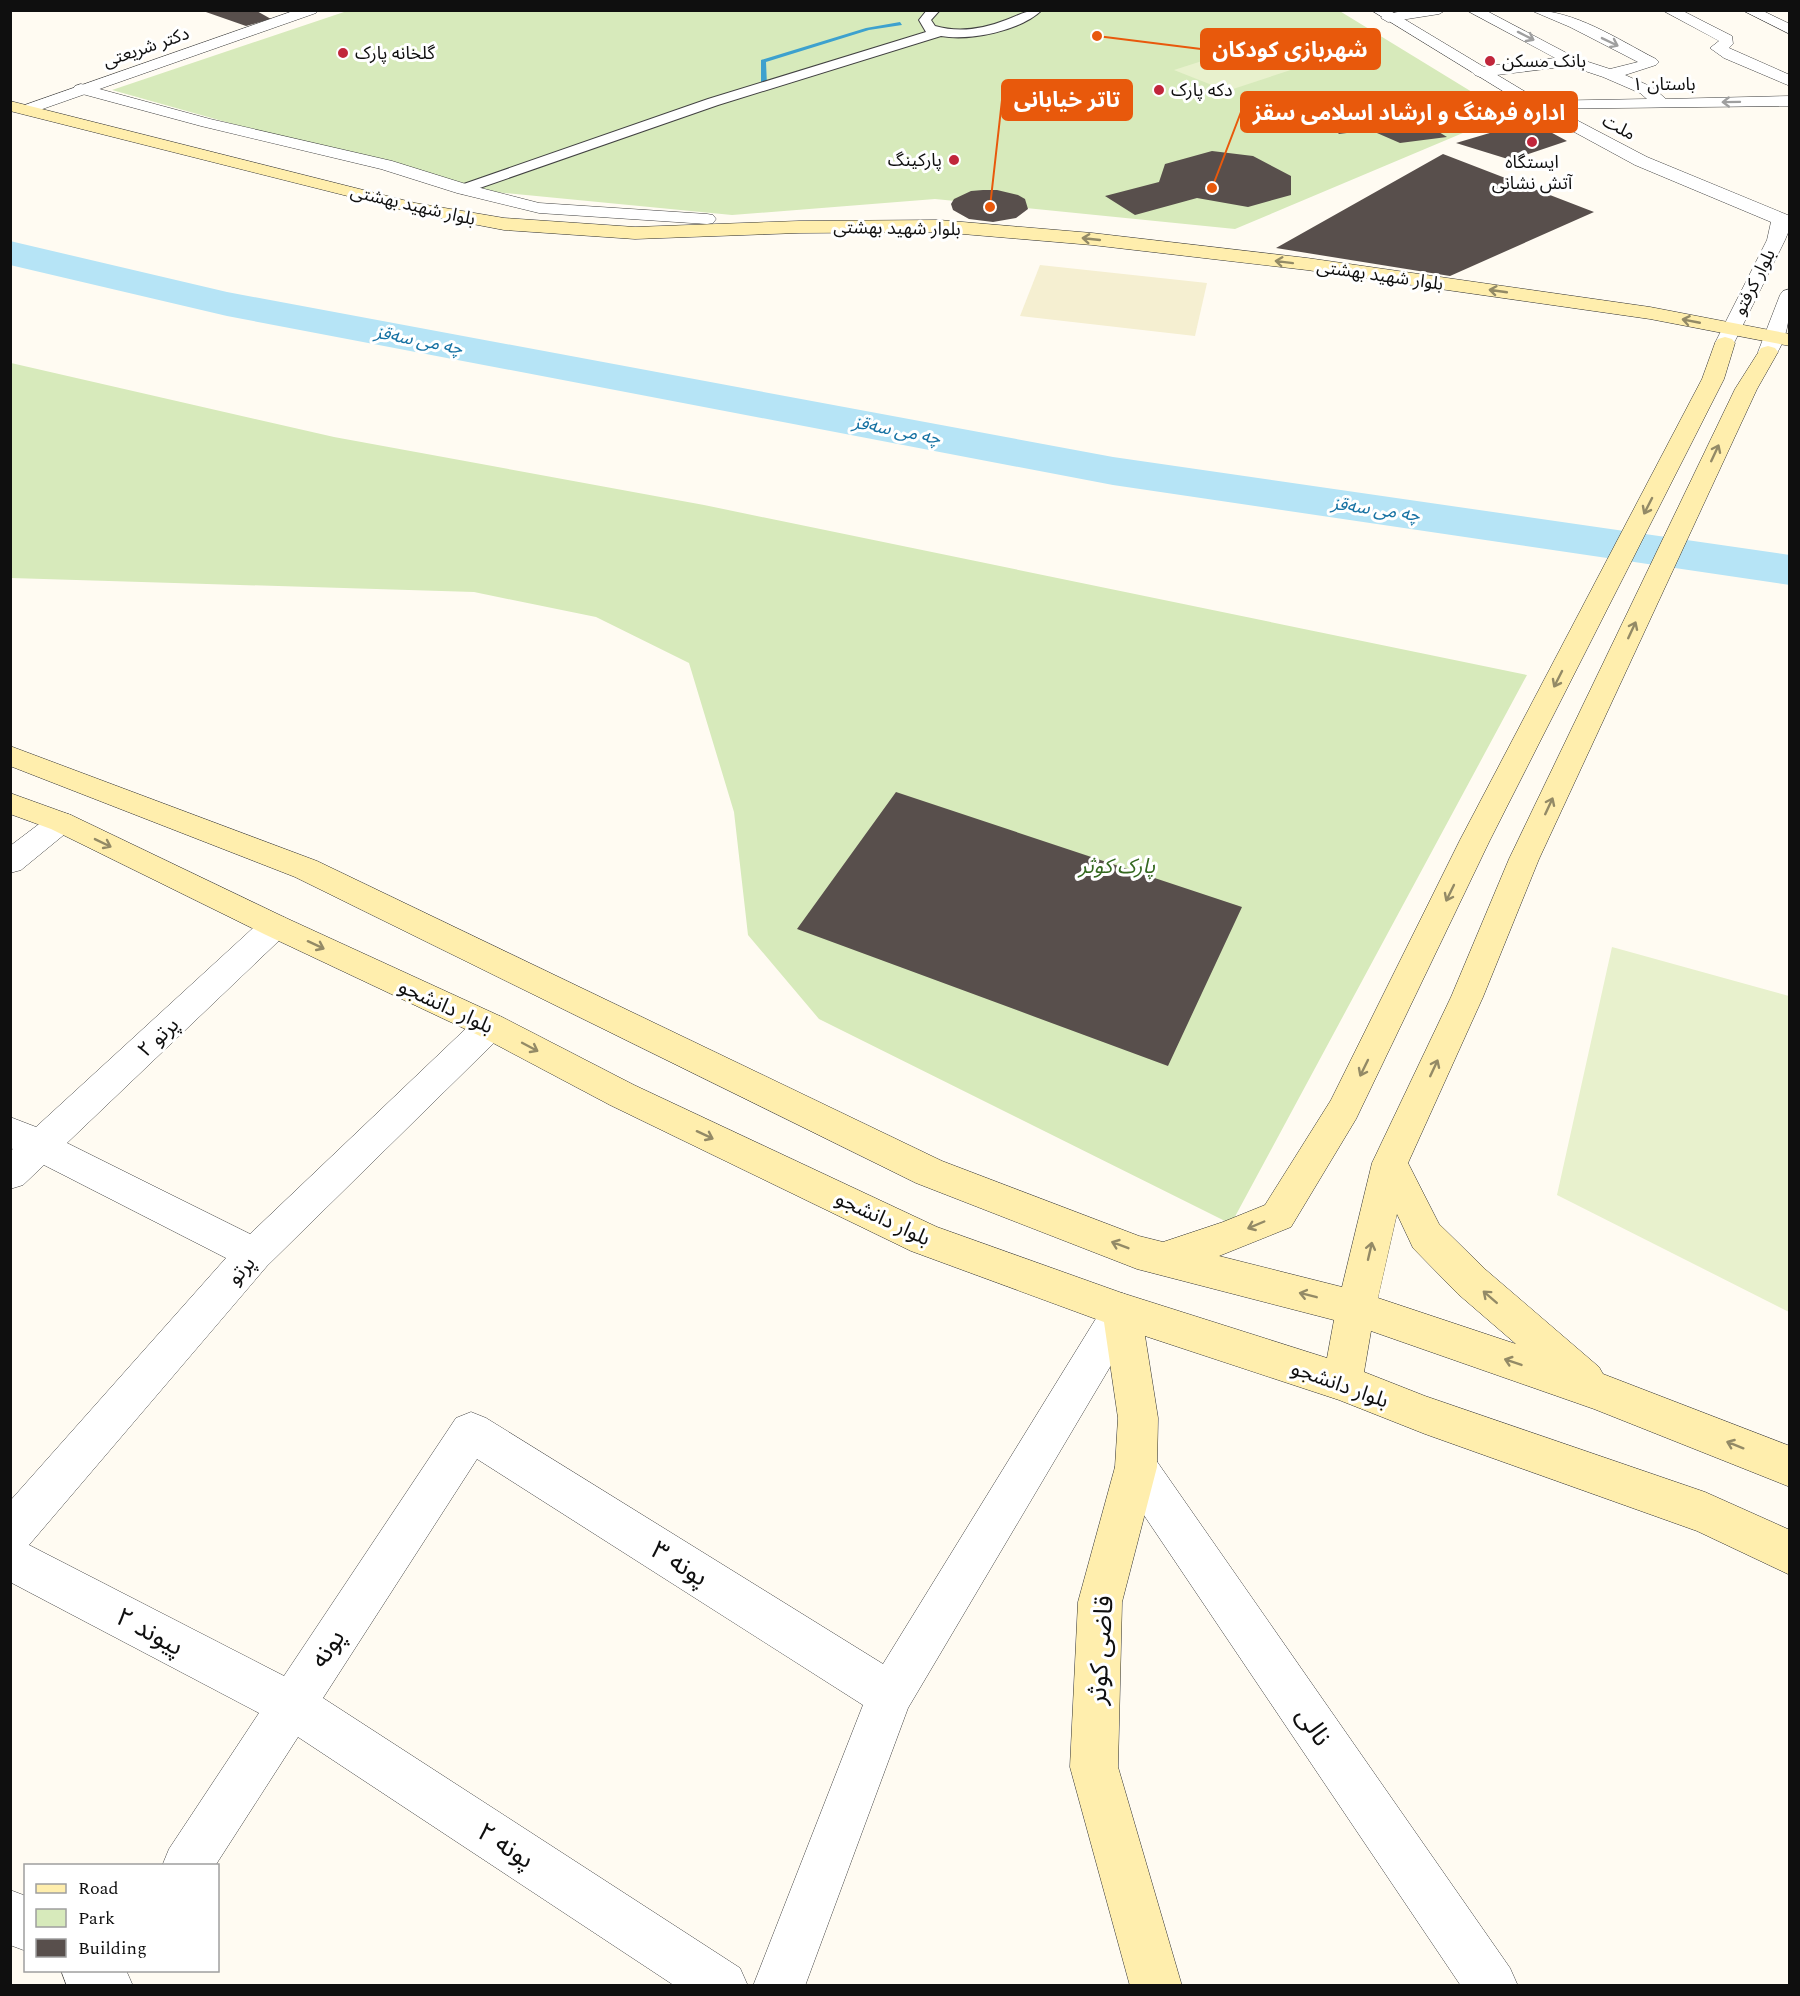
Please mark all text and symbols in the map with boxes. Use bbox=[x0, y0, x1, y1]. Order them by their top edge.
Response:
street label: دکتر شریعتی bbox=[99, 20, 193, 75]
callout: شهربازی کودکان bbox=[1201, 29, 1380, 69]
one-way arrow bbox=[1516, 31, 1534, 42]
text: شهربازی کودکان bbox=[1212, 34, 1368, 67]
one-way arrow bbox=[1601, 36, 1619, 48]
place label: گلخانه پارک bbox=[355, 40, 435, 67]
marker: گلخانه پارک bbox=[336, 46, 350, 60]
place label: بانک مسکن bbox=[1502, 48, 1586, 75]
marker: بانک مسکن bbox=[1483, 54, 1497, 68]
street label: باستان ۱ bbox=[1632, 71, 1696, 98]
place label: دکه پارک bbox=[1171, 77, 1233, 104]
callout: تاتر خیابانی bbox=[1002, 80, 1132, 120]
marker: دکه پارک bbox=[1152, 83, 1166, 97]
text: تاتر خیابانی bbox=[1014, 84, 1120, 117]
callout: اداره فرهنگ و ارشاد اسلامی سقز bbox=[1241, 92, 1577, 132]
text: اداره فرهنگ و ارشاد اسلامی سقز bbox=[1252, 97, 1565, 130]
one-way arrow bbox=[1722, 97, 1742, 108]
street label: ملت bbox=[1597, 107, 1640, 147]
marker: ایستگاه آتش نشانی bbox=[1525, 135, 1539, 149]
place label: پارکینگ bbox=[888, 147, 942, 174]
place label: ایستگاه آتش نشانی bbox=[1492, 149, 1573, 197]
marker: پارکینگ bbox=[947, 153, 961, 167]
street label: بلوار شهید بهشتی bbox=[348, 178, 478, 233]
street label: بلوار شهید بهشتی bbox=[833, 214, 961, 243]
one-way arrow bbox=[1081, 233, 1101, 244]
street label: بلوار کرفتو bbox=[1726, 244, 1783, 320]
street label: بلوار شهید بهشتی bbox=[1315, 253, 1445, 298]
one-way arrow bbox=[1275, 256, 1295, 267]
one-way arrow bbox=[1489, 286, 1509, 297]
one-way arrow bbox=[1682, 315, 1701, 326]
water label: چە می سەقز bbox=[371, 318, 465, 362]
water label: چە می سەقز bbox=[849, 408, 943, 452]
one-way arrow bbox=[1710, 445, 1722, 463]
water label: چە می سەقز bbox=[1328, 490, 1422, 529]
one-way arrow bbox=[1641, 496, 1653, 514]
one-way arrow bbox=[1627, 621, 1639, 639]
one-way arrow bbox=[1552, 670, 1564, 687]
one-way arrow bbox=[1544, 797, 1556, 815]
one-way arrow bbox=[93, 837, 111, 849]
park label: پارک کوثر bbox=[1077, 851, 1156, 883]
one-way arrow bbox=[1443, 883, 1455, 901]
one-way arrow bbox=[307, 940, 325, 952]
street label: بلوار دانشجو bbox=[393, 971, 498, 1043]
street label: پرتو ۲ bbox=[130, 1010, 187, 1066]
one-way arrow bbox=[521, 1042, 539, 1053]
one-way arrow bbox=[1358, 1059, 1370, 1077]
one-way arrow bbox=[1429, 1059, 1441, 1077]
one-way arrow bbox=[695, 1129, 713, 1141]
street label: بلوار دانشجو bbox=[830, 1183, 935, 1255]
one-way arrow bbox=[1248, 1220, 1266, 1231]
one-way arrow bbox=[1111, 1239, 1129, 1250]
one-way arrow bbox=[1364, 1241, 1376, 1260]
street label: پرتو bbox=[220, 1249, 264, 1293]
one-way arrow bbox=[1299, 1289, 1318, 1301]
one-way arrow bbox=[1483, 1290, 1498, 1304]
street label: بلوار دانشجو bbox=[1286, 1353, 1393, 1417]
one-way arrow bbox=[1504, 1355, 1523, 1366]
one-way arrow bbox=[1726, 1439, 1745, 1450]
street label: پونه ۳ bbox=[643, 1531, 716, 1597]
street label: قاضی کوثر bbox=[1077, 1594, 1125, 1707]
street label: پیوند ۲ bbox=[108, 1597, 191, 1666]
street label: پونه bbox=[300, 1621, 356, 1676]
street label: نالی bbox=[1285, 1699, 1341, 1755]
street label: پونه ۲ bbox=[469, 1812, 542, 1879]
legend bbox=[24, 1864, 219, 1972]
text: Road bbox=[78, 1875, 119, 1902]
text: Park bbox=[78, 1905, 115, 1932]
text: Building bbox=[78, 1935, 147, 1962]

